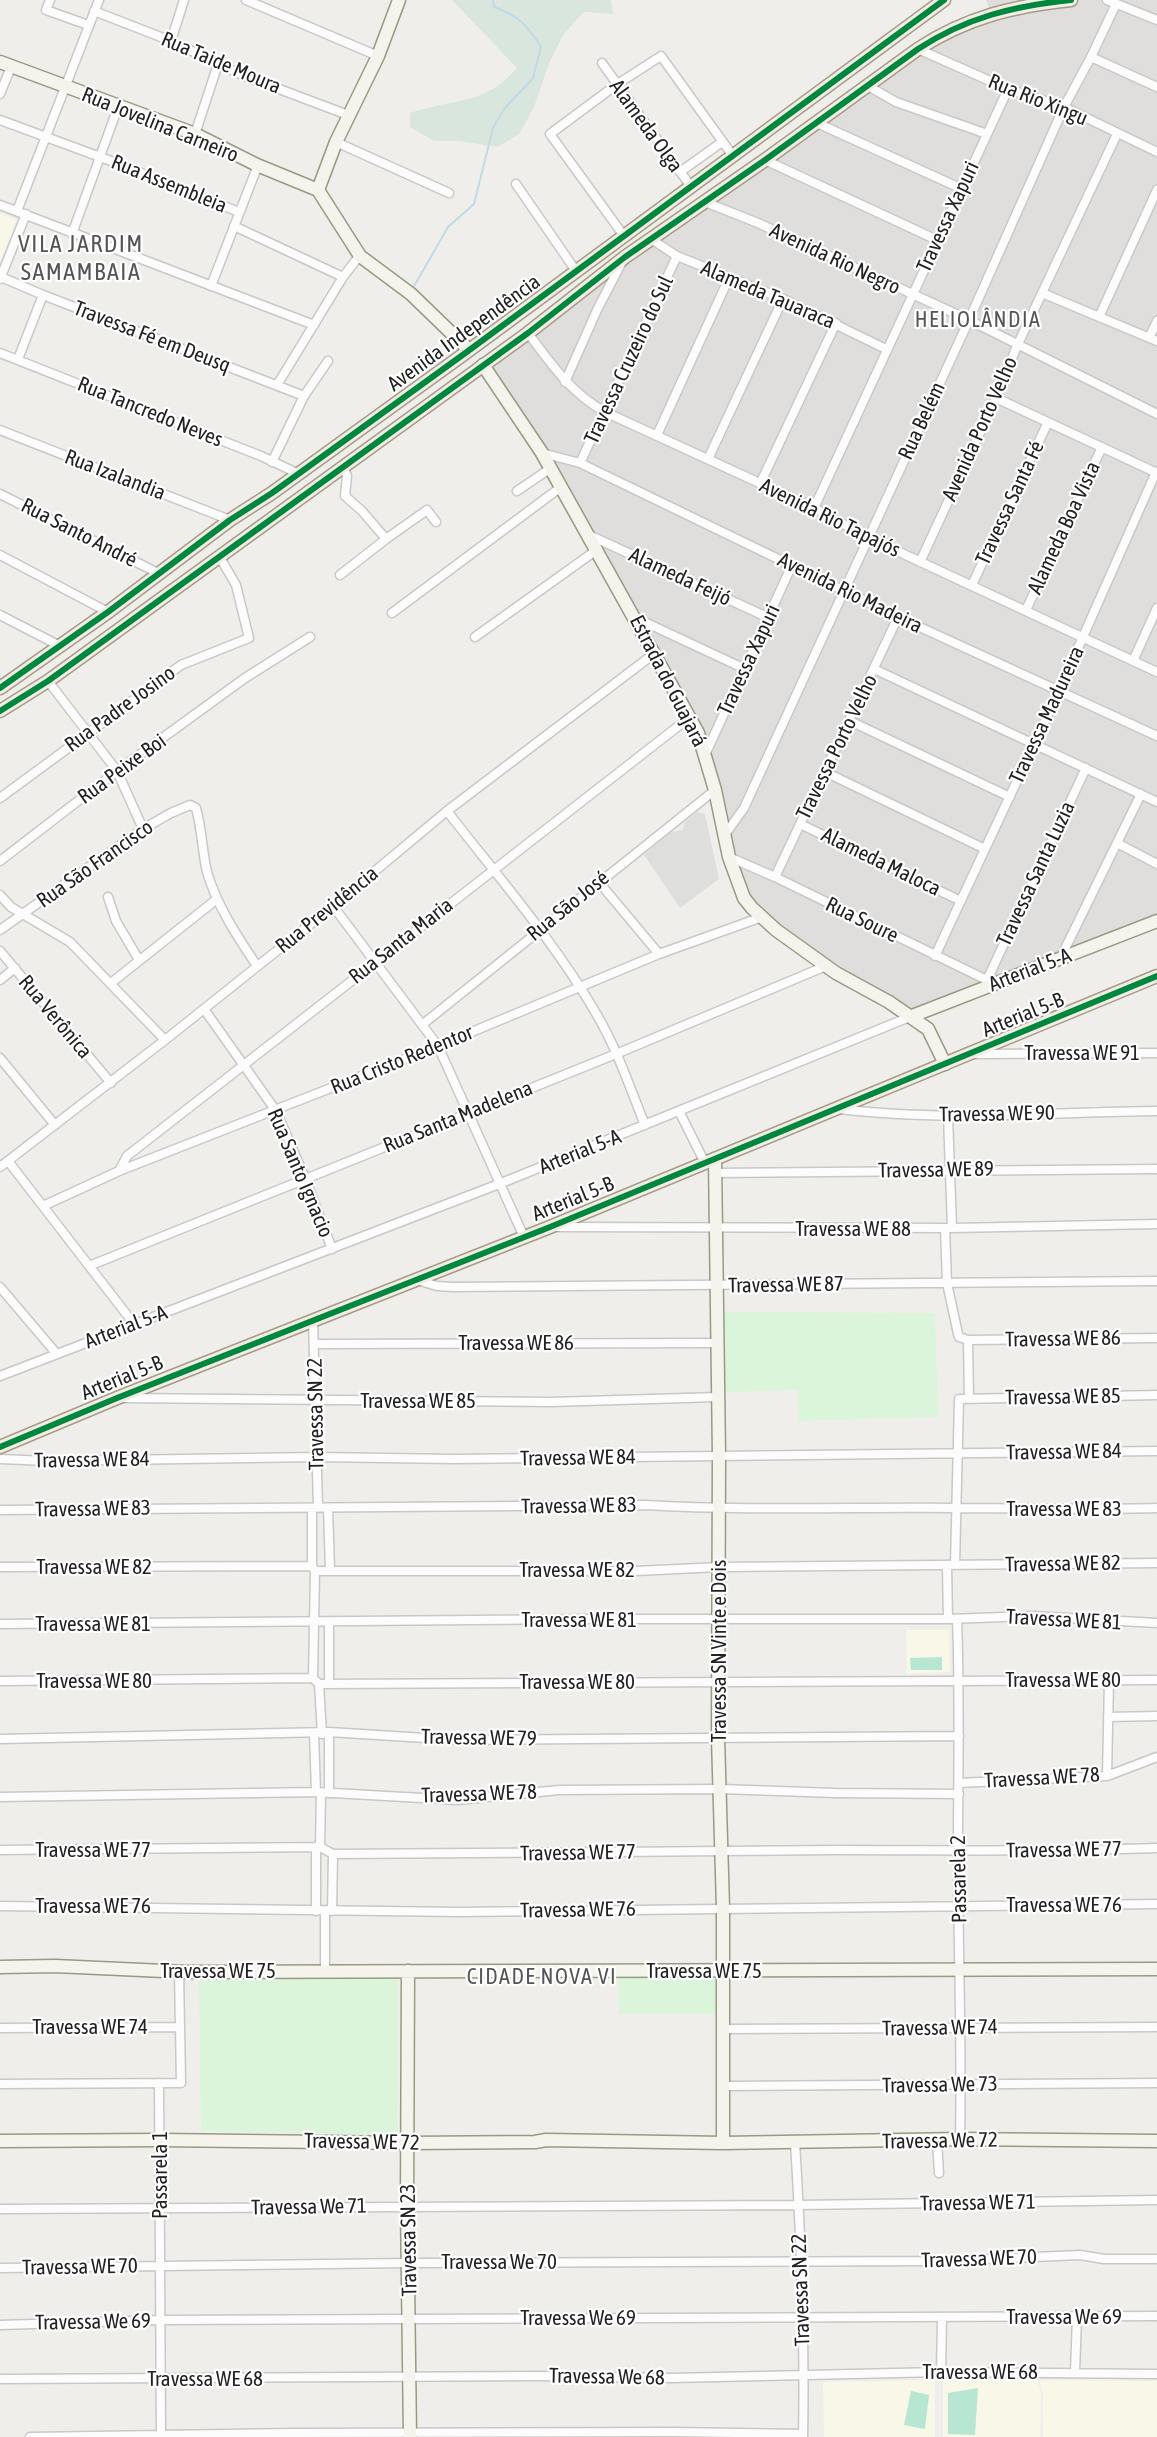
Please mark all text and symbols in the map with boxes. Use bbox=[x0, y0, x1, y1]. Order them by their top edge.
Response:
street label: Rua Taide Moura bbox=[157, 26, 285, 100]
street label: Rua Rio Xingu bbox=[985, 69, 1091, 131]
street label: Alameda Olga bbox=[604, 75, 688, 177]
street label: Rua Jovelina Carneiro bbox=[78, 82, 242, 168]
street label: Rua Assembleia bbox=[107, 149, 231, 219]
street label: Travessa Xapuri bbox=[911, 158, 985, 276]
street label: Avenida Rio Negro bbox=[766, 218, 904, 300]
district label: VILA JARDIM SAMAMBAIA bbox=[18, 230, 144, 286]
street label: Alameda Tauaraca bbox=[697, 255, 839, 335]
street label: Avenida Independência bbox=[383, 269, 545, 397]
street label: Travessa Cruzeiro do Sul bbox=[579, 272, 679, 448]
street label: Travessa Fé em Deusq bbox=[70, 296, 234, 378]
district label: HELIOLÂNDIA bbox=[915, 307, 1041, 333]
street label: Avenida Porto Velho bbox=[937, 353, 1023, 505]
street label: Rua Tancredo Neves bbox=[74, 371, 226, 453]
street label: Rua Belém bbox=[893, 378, 951, 464]
street label: Travessa Santa Fé bbox=[970, 437, 1050, 569]
street label: Rua Izalandia bbox=[61, 444, 169, 506]
street label: Alameda Boa Vista bbox=[1022, 458, 1106, 598]
street label: Avenida Rio Tapajós bbox=[756, 473, 904, 563]
street label: Rua Santo André bbox=[17, 493, 141, 573]
street label: Alameda Feijó bbox=[625, 542, 735, 612]
street label: Avenida Rio Madeira bbox=[774, 547, 926, 639]
street label: Travessa Xapuri bbox=[712, 601, 786, 719]
street label: Estrada do Guajará bbox=[624, 611, 712, 751]
street label: Travessa Madureira bbox=[1004, 642, 1090, 788]
street label: Rua Padre Josino bbox=[60, 660, 180, 758]
street label: Travessa Porto Velho bbox=[791, 670, 883, 824]
street label: Rua Peixe Boi bbox=[73, 729, 171, 809]
street label: Travessa Santa Luzia bbox=[991, 798, 1081, 950]
street label: Rua São Francisco bbox=[32, 815, 158, 913]
street label: Alameda Maloca bbox=[817, 822, 945, 902]
street label: Rua Previdência bbox=[271, 861, 383, 959]
street label: Rua São José bbox=[522, 865, 614, 947]
street label: Rua Santa Maria bbox=[344, 892, 458, 990]
street label: Rua Soure bbox=[821, 892, 903, 948]
street label: Arterial 5-A bbox=[985, 943, 1075, 997]
street label: Rua Verônica bbox=[13, 970, 97, 1064]
street label: Arterial 5-B bbox=[978, 987, 1068, 1043]
street label: Rua Cristo Redentor bbox=[327, 1020, 477, 1100]
street label: Travessa WE 91 bbox=[1024, 1040, 1140, 1066]
street label: Rua Santa Madelena bbox=[380, 1076, 536, 1158]
street label: Travessa WE 90 bbox=[939, 1100, 1055, 1128]
street label: Rua Santo Ignacio bbox=[262, 1105, 338, 1241]
street label: Arterial 5-A bbox=[535, 1124, 625, 1180]
street label: Travessa WE 89 bbox=[878, 1156, 994, 1184]
street label: Arterial 5-B bbox=[528, 1171, 618, 1227]
street label: Travessa WE 88 bbox=[795, 1216, 911, 1242]
street label: Travessa WE 87 bbox=[728, 1271, 844, 1299]
street label: Arterial 5-A bbox=[81, 1300, 171, 1354]
street label: Travessa WE 86 bbox=[1005, 1325, 1121, 1353]
street label: Travessa WE 86 bbox=[458, 1330, 574, 1356]
street label: Arterial 5-B bbox=[77, 1350, 167, 1406]
street label: Travessa SN 22 bbox=[302, 1357, 330, 1471]
street label: Travessa WE 85 bbox=[1005, 1383, 1121, 1411]
street label: Travessa WE 85 bbox=[360, 1388, 476, 1414]
street label: Travessa WE 84 bbox=[1006, 1438, 1122, 1466]
street label: Travessa WE 84 bbox=[520, 1444, 636, 1472]
street label: Travessa WE 84 bbox=[34, 1446, 150, 1474]
street label: Travessa WE 83 bbox=[521, 1492, 637, 1520]
street label: Travessa WE 83 bbox=[35, 1495, 151, 1523]
street label: Travessa WE 83 bbox=[1006, 1496, 1122, 1522]
street label: Travessa WE 82 bbox=[1005, 1550, 1121, 1578]
street label: Travessa WE 82 bbox=[36, 1554, 152, 1580]
street label: Travessa WE 82 bbox=[519, 1557, 635, 1583]
street label: Travessa SN Vinte e Dois bbox=[706, 1560, 732, 1742]
street label: Travessa WE 81 bbox=[1006, 1604, 1122, 1636]
street label: Travessa WE 81 bbox=[521, 1607, 637, 1633]
street label: Travessa WE 81 bbox=[35, 1611, 151, 1637]
street label: Travessa WE 80 bbox=[1005, 1667, 1121, 1693]
street label: Travessa WE 80 bbox=[36, 1668, 152, 1694]
street label: Travessa WE 80 bbox=[519, 1669, 635, 1695]
street label: Travessa WE 79 bbox=[421, 1724, 537, 1752]
street label: Travessa WE 78 bbox=[984, 1762, 1100, 1794]
street label: Travessa WE 78 bbox=[421, 1779, 537, 1809]
street label: Passarela 2 bbox=[946, 1835, 972, 1923]
street label: Travessa WE 77 bbox=[1006, 1836, 1122, 1864]
street label: Travessa WE 77 bbox=[35, 1837, 151, 1863]
street label: Travessa WE 77 bbox=[520, 1839, 636, 1867]
street label: Travessa WE 76 bbox=[1006, 1892, 1122, 1918]
street label: Travessa WE 76 bbox=[35, 1893, 151, 1919]
street label: Travessa WE 76 bbox=[520, 1896, 636, 1924]
street label: Travessa WE 75 bbox=[160, 1958, 276, 1984]
street label: Travessa WE 75 bbox=[646, 1958, 762, 1984]
district label: CIDADE NOVA VI bbox=[467, 1964, 617, 1990]
street label: Travessa WE 74 bbox=[32, 2014, 148, 2040]
street label: Travessa WE 74 bbox=[882, 2014, 998, 2042]
street label: Travessa We 73 bbox=[882, 2071, 998, 2099]
street label: Travessa We 72 bbox=[882, 2127, 998, 2155]
street label: Travessa WE 72 bbox=[304, 2128, 420, 2156]
street label: Passarela 1 bbox=[147, 2131, 173, 2219]
street label: Travessa SN 23 bbox=[395, 2183, 423, 2297]
street label: Travessa WE 71 bbox=[920, 2189, 1036, 2217]
street label: Travessa We 71 bbox=[251, 2193, 367, 2221]
street label: Travessa SN 22 bbox=[786, 2233, 816, 2347]
street label: Travessa WE 70 bbox=[921, 2244, 1037, 2274]
street label: Travessa We 70 bbox=[441, 2249, 557, 2275]
street label: Travessa WE 70 bbox=[22, 2253, 138, 2281]
street label: Travessa We 69 bbox=[1006, 2304, 1122, 2330]
street label: Travessa We 69 bbox=[520, 2305, 636, 2331]
street label: Travessa We 69 bbox=[35, 2308, 151, 2336]
street label: Travessa WE 68 bbox=[922, 2359, 1038, 2385]
street label: Travessa We 68 bbox=[549, 2363, 665, 2391]
street label: Travessa WE 68 bbox=[147, 2366, 263, 2392]

